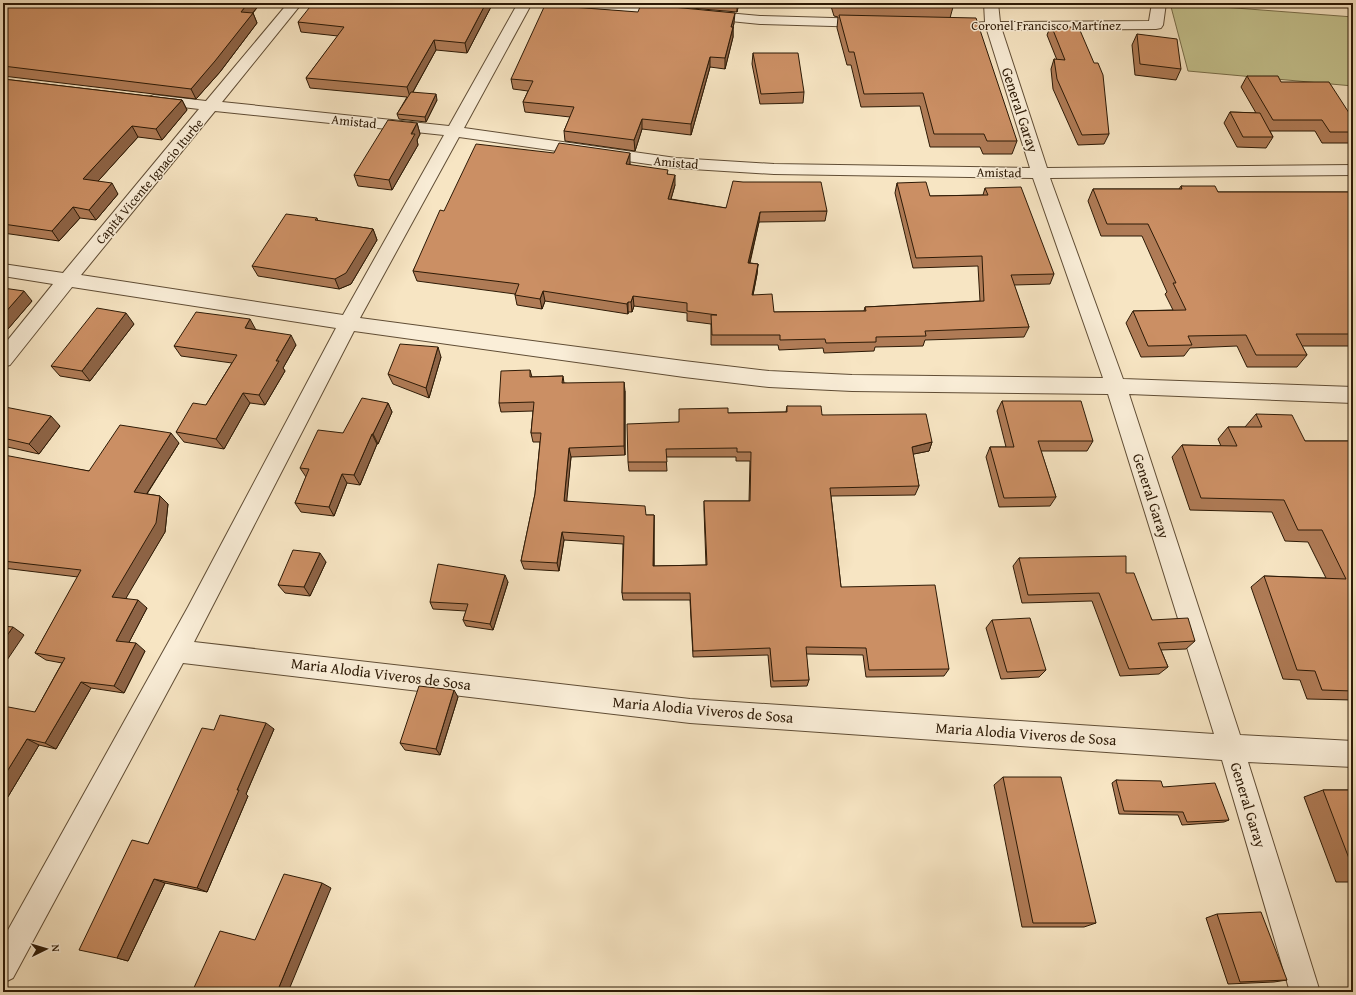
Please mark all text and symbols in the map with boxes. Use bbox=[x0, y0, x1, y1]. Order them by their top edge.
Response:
street label: Coronel Francisco Martínez bbox=[971, 16, 1121, 35]
street label: General Garay bbox=[997, 65, 1044, 156]
street label: Amistad bbox=[331, 110, 377, 133]
street label: Capitá Vicente Ignacio Iturbe bbox=[91, 114, 208, 248]
street label: Amistad bbox=[653, 151, 699, 174]
street label: Amistad bbox=[976, 163, 1022, 182]
street label: General Garay bbox=[1128, 451, 1175, 542]
street label: Maria Alodia Viveros de Sosa bbox=[290, 652, 472, 695]
street label: Maria Alodia Viveros de Sosa bbox=[612, 691, 794, 728]
street label: Maria Alodia Viveros de Sosa bbox=[935, 717, 1117, 750]
street label: General Garay bbox=[1225, 759, 1272, 851]
north arrow bbox=[26, 929, 66, 969]
text: N bbox=[48, 944, 64, 953]

